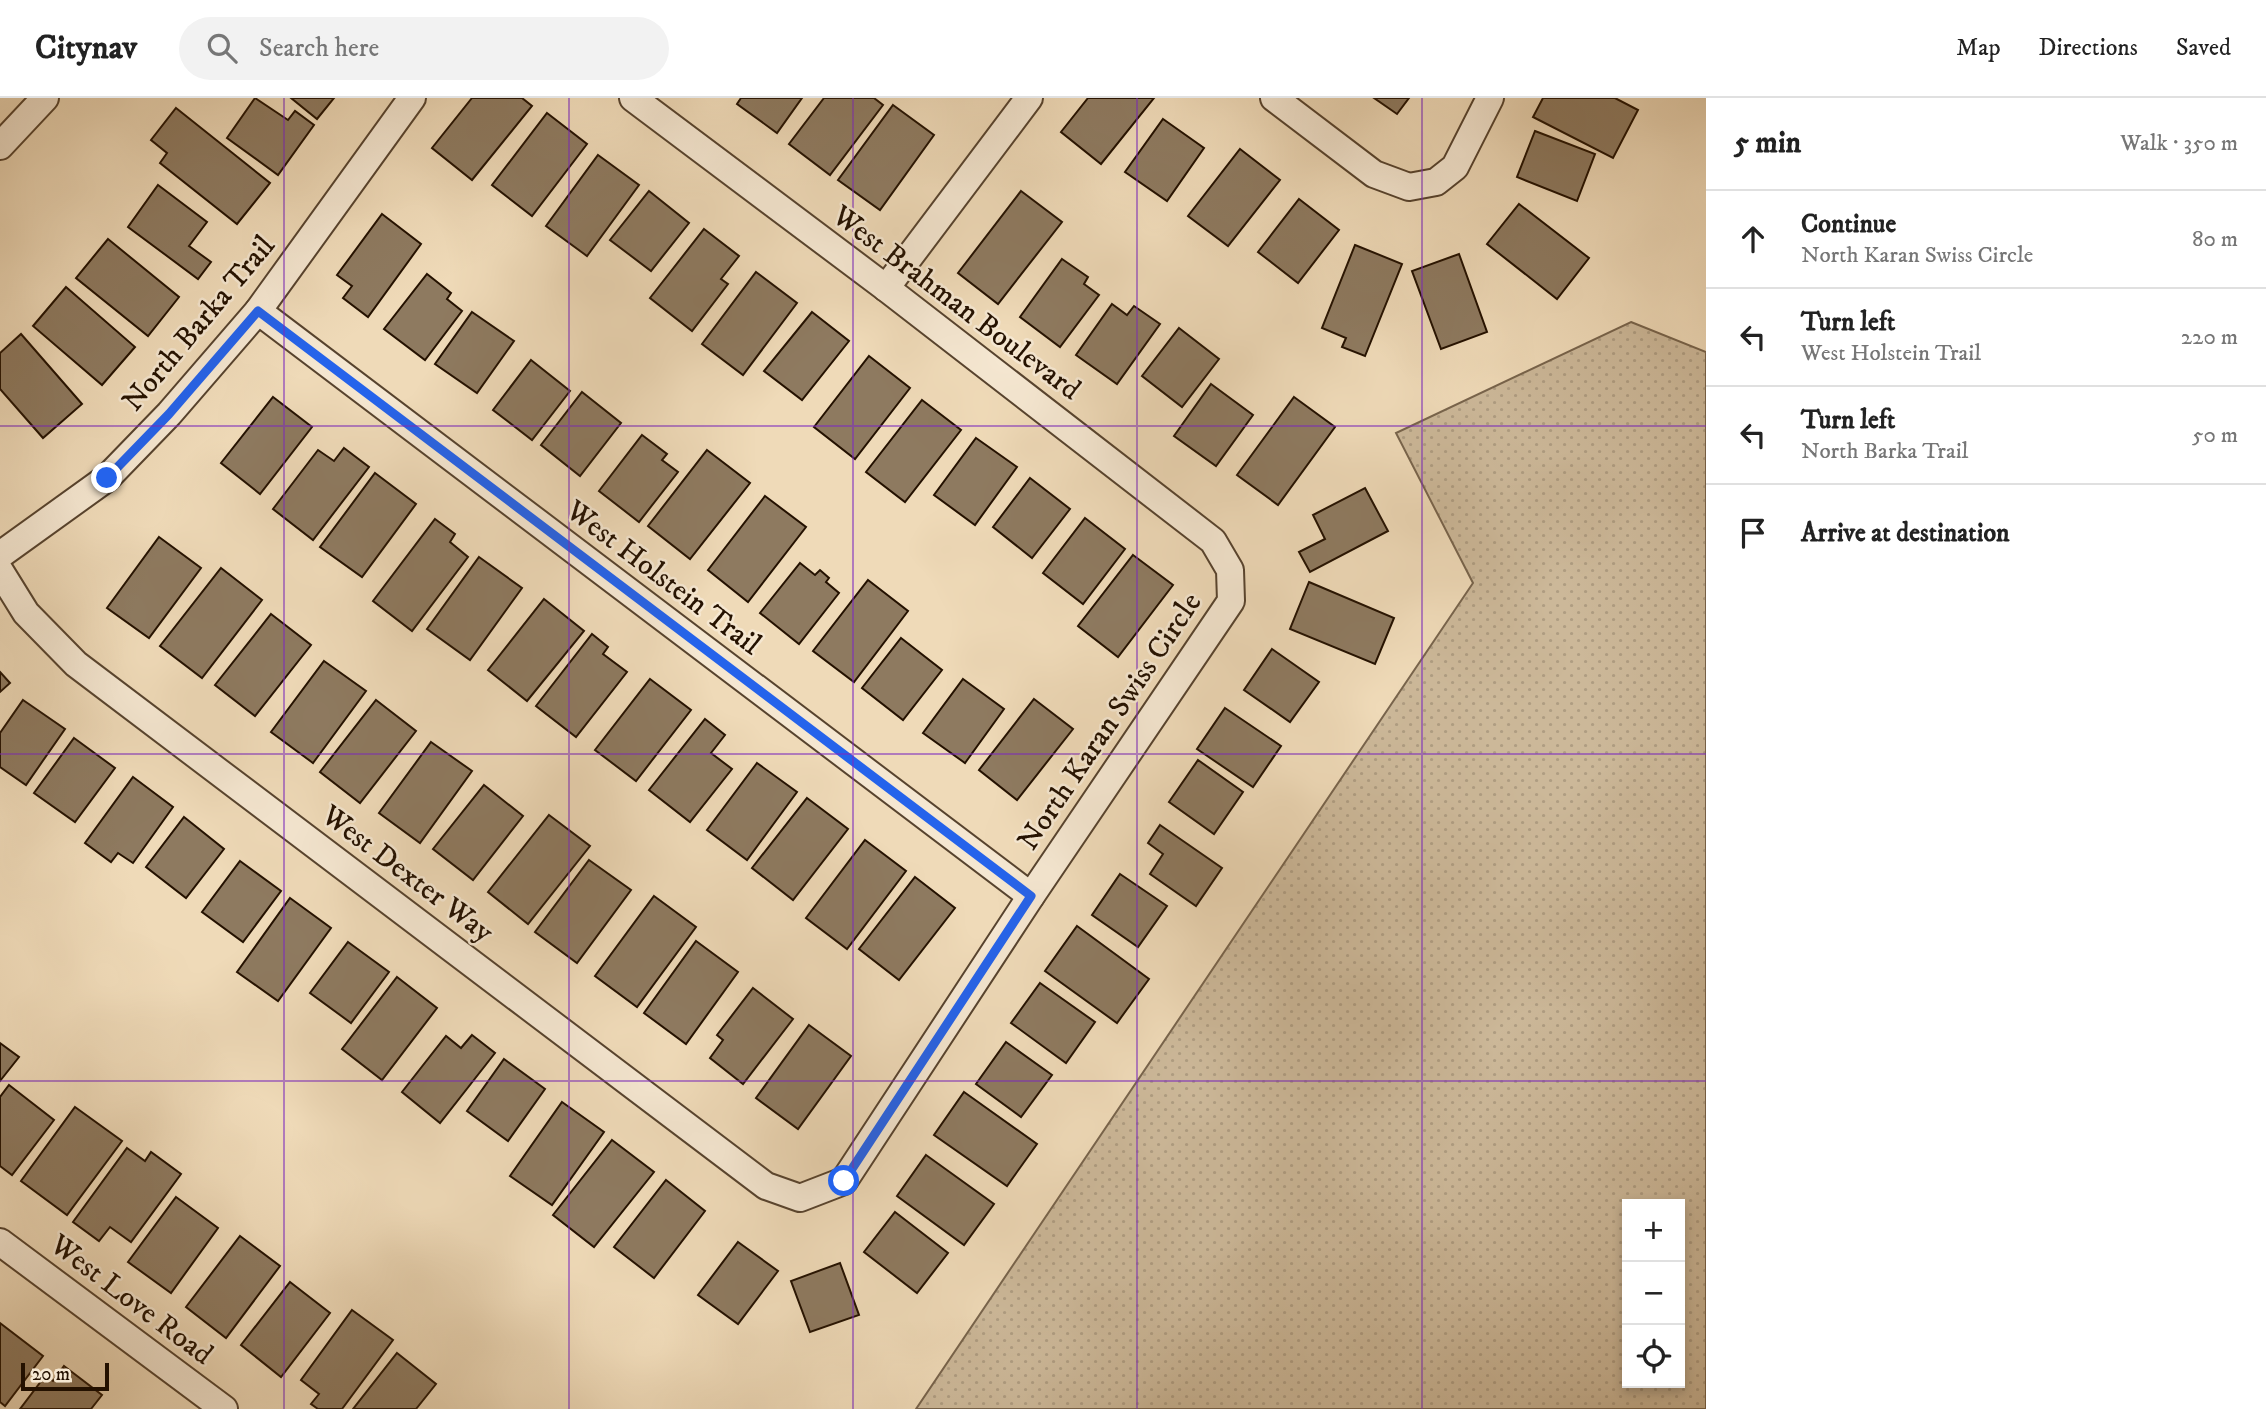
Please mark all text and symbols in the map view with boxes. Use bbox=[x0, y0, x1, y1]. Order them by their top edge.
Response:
search box bbox=[179, 17, 669, 80]
text: Citynav bbox=[35, 28, 137, 69]
icon: search bbox=[203, 29, 241, 67]
text: Search here bbox=[259, 32, 379, 65]
text: Map bbox=[1956, 33, 2001, 63]
text: Directions bbox=[2039, 33, 2138, 63]
text: Saved bbox=[2176, 33, 2231, 63]
text: 5 min bbox=[1734, 125, 1801, 162]
text: Walk · 350 m bbox=[2120, 129, 2238, 158]
street label: West Brahman Boulevard bbox=[824, 197, 1088, 409]
text: Continue bbox=[1801, 208, 1896, 241]
icon: ahead bbox=[1734, 220, 1772, 258]
text: 80 m bbox=[2192, 225, 2238, 254]
street label: North Barka Trail bbox=[115, 228, 284, 420]
text: North Karan Swiss Circle bbox=[1801, 241, 2033, 270]
text: Turn left bbox=[1801, 306, 1895, 339]
icon: left bbox=[1734, 318, 1772, 356]
text: 220 m bbox=[2181, 323, 2238, 352]
text: West Holstein Trail bbox=[1801, 339, 1981, 368]
text: Turn left bbox=[1801, 404, 1895, 437]
icon: left bbox=[1734, 416, 1772, 454]
text: 50 m bbox=[2192, 421, 2238, 450]
text: North Barka Trail bbox=[1801, 437, 1969, 466]
route end bbox=[91, 462, 122, 493]
street label: West Holstein Trail bbox=[557, 492, 768, 664]
icon: arrive bbox=[1734, 514, 1772, 552]
text: Arrive at destination bbox=[1801, 517, 2010, 550]
street label: North Karan Swiss Circle bbox=[1010, 586, 1210, 858]
street label: West Dexter Way bbox=[313, 797, 501, 951]
route start bbox=[828, 1165, 859, 1196]
map controls bbox=[1622, 1199, 1685, 1388]
button: + bbox=[1622, 1199, 1685, 1262]
street label: West Love Road bbox=[41, 1226, 220, 1374]
button: − bbox=[1622, 1262, 1685, 1325]
button: locate bbox=[1622, 1325, 1685, 1388]
scale bar bbox=[21, 1360, 108, 1392]
text: 20 m bbox=[32, 1363, 70, 1386]

